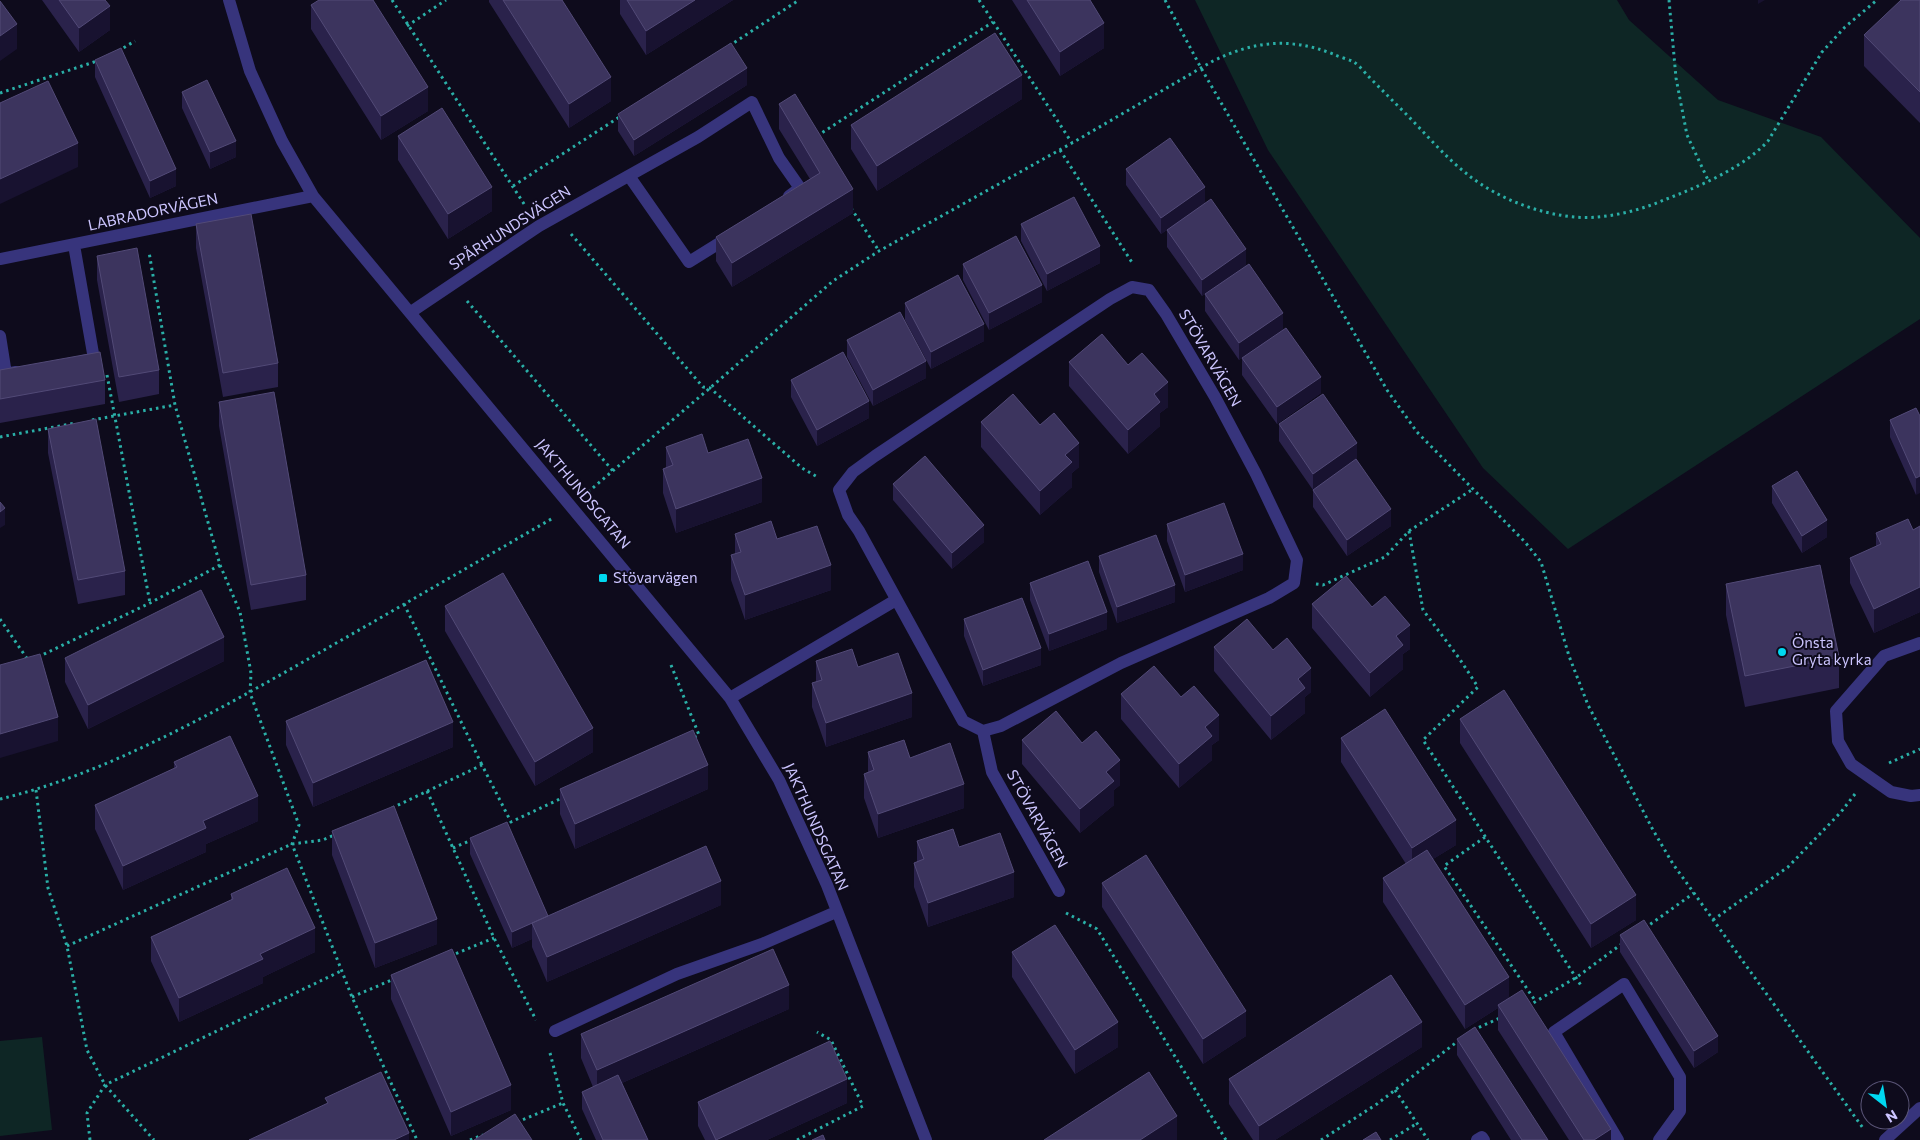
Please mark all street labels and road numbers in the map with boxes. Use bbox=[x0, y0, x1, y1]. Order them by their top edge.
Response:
street label: SPÅRHUNDSVÄGEN bbox=[445, 180, 574, 273]
street label: LABRADORVÄGEN bbox=[86, 188, 219, 234]
street label: STÖVARVÄGEN bbox=[1176, 306, 1246, 409]
street label: JAKTHUNDSGATAN bbox=[533, 435, 635, 552]
street label: JAKTHUNDSGATAN bbox=[781, 760, 853, 893]
street label: STÖVARVÄGEN bbox=[1004, 766, 1072, 871]

